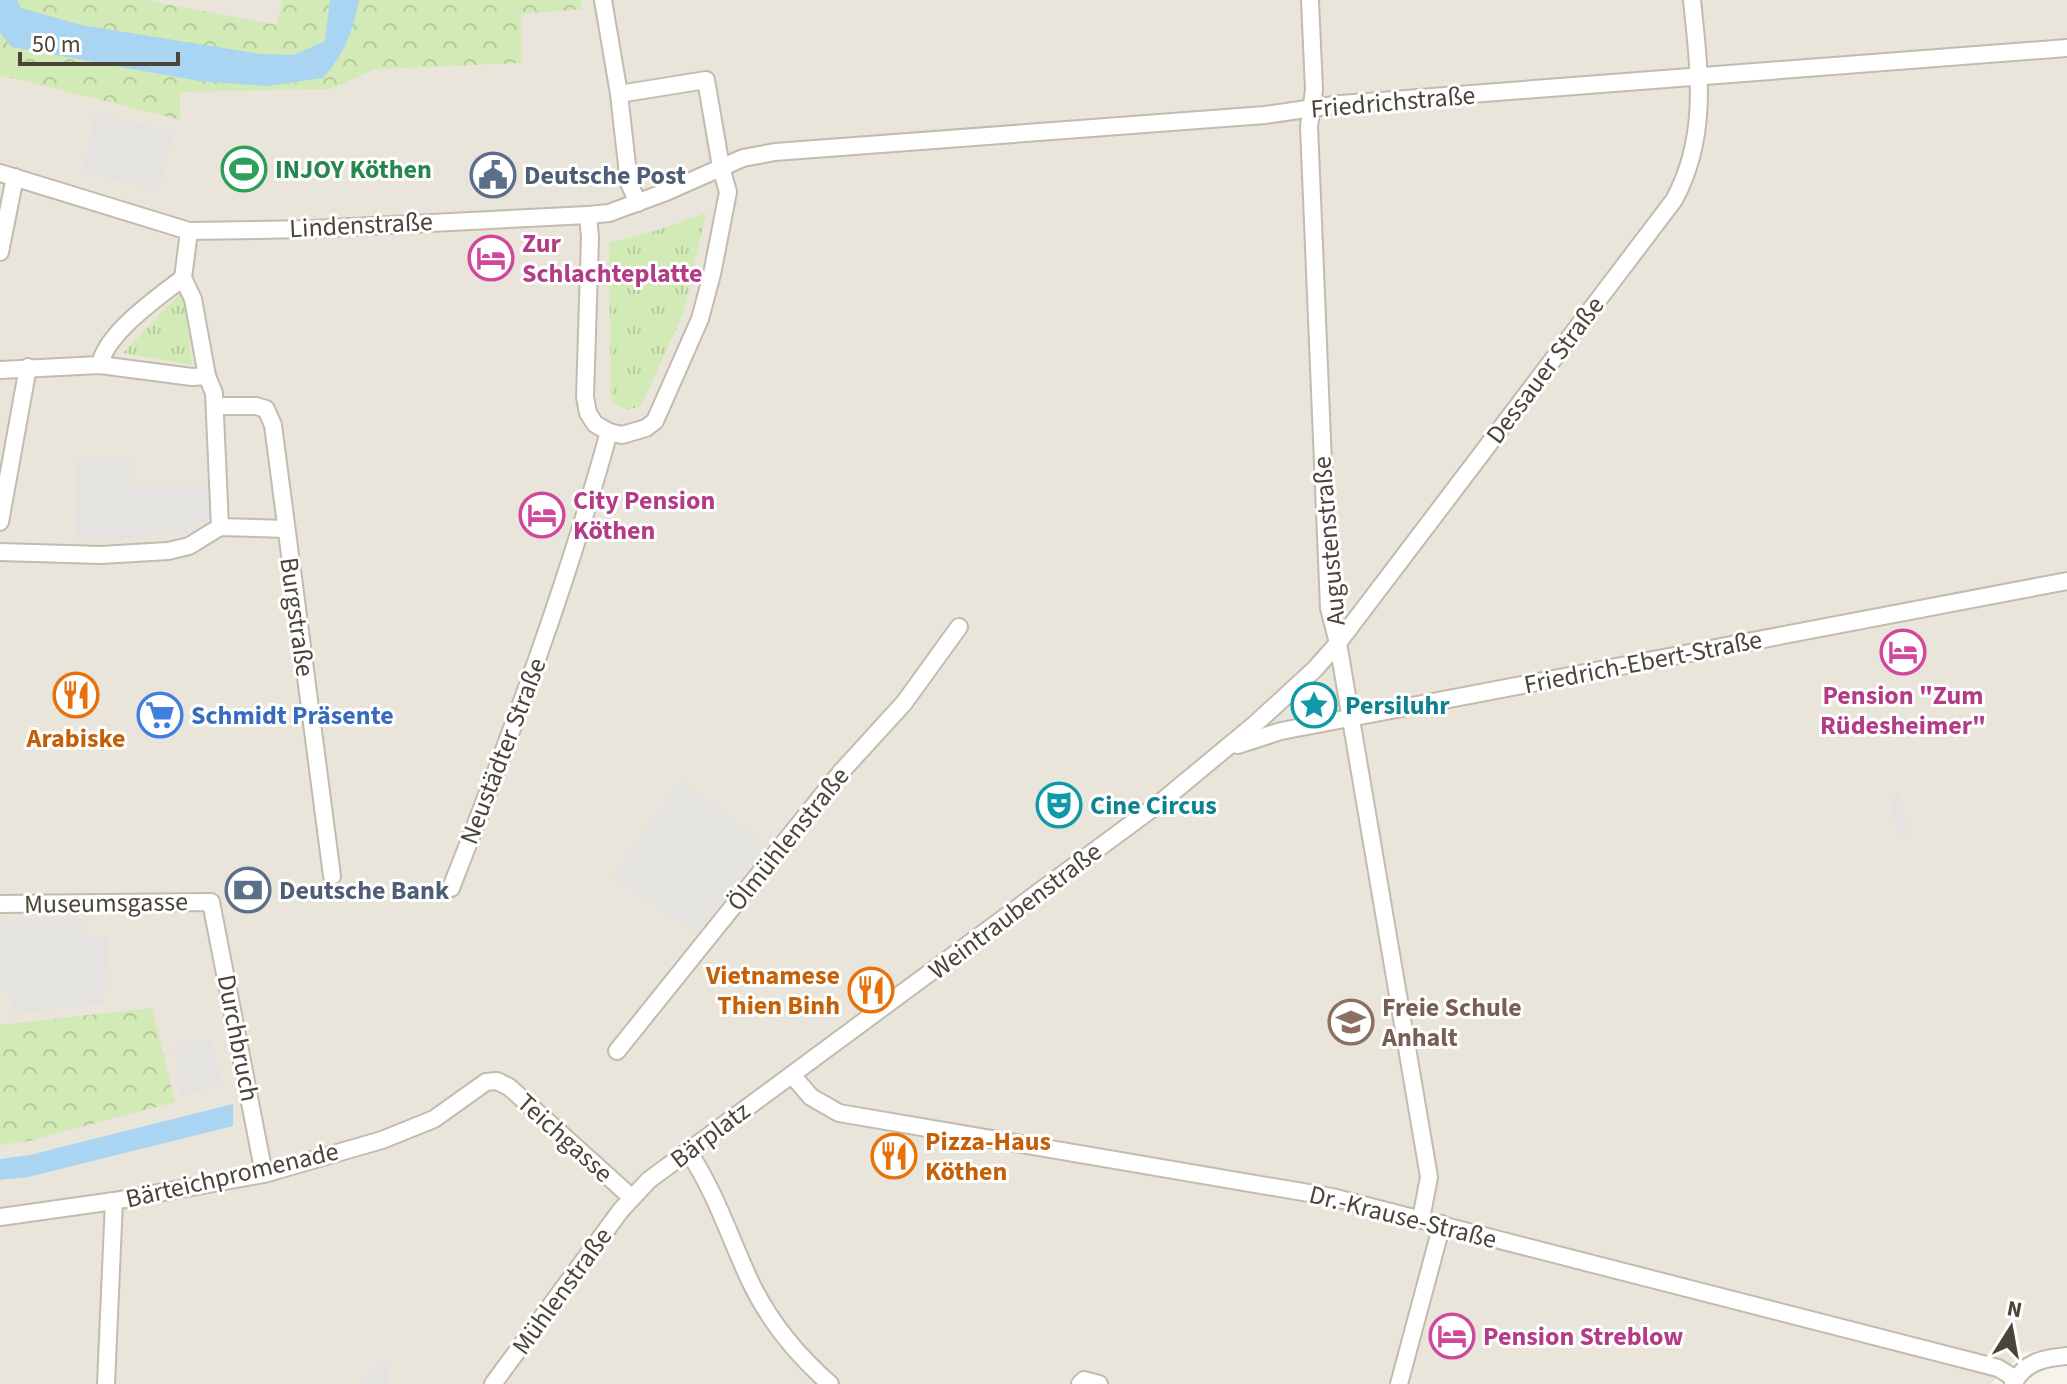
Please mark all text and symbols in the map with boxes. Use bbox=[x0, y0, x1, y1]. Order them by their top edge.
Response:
scale bar bbox=[20, 16, 178, 66]
text: 50 m bbox=[32, 27, 81, 62]
street label: Friedrichstraße bbox=[1309, 76, 1477, 128]
sports icon: INJOY Köthen bbox=[220, 145, 268, 193]
place label: INJOY Köthen bbox=[275, 151, 432, 188]
public building icon: Deutsche Post bbox=[469, 151, 517, 199]
place label: Deutsche Post bbox=[524, 157, 686, 194]
street label: Lindenstraße bbox=[288, 203, 434, 247]
place label: Zur Schlachteplatte bbox=[522, 225, 703, 292]
hotel icon: Zur Schlachteplatte bbox=[467, 234, 515, 282]
street label: Dessauer Straße bbox=[1477, 288, 1613, 452]
street label: Augustenstraße bbox=[1303, 455, 1355, 627]
place label: City Pension Köthen bbox=[573, 482, 715, 549]
hotel icon: City Pension Köthen bbox=[518, 491, 566, 539]
street label: Burgstraße bbox=[270, 555, 324, 679]
street label: Friedrich-Ebert-Straße bbox=[1521, 621, 1765, 703]
hotel icon: Pension "Zum Rüdesheimer" bbox=[1879, 628, 1927, 676]
street label: Neustädter Straße bbox=[450, 652, 556, 850]
restaurant icon: Arabiske bbox=[52, 671, 100, 719]
place label: Pension "Zum Rüdesheimer" bbox=[1820, 677, 1986, 744]
place icon: Persiluhr bbox=[1290, 681, 1338, 729]
place label: Persiluhr bbox=[1345, 687, 1450, 724]
supermarket icon: Schmidt Präsente bbox=[136, 691, 184, 739]
place label: Schmidt Präsente bbox=[191, 697, 394, 734]
place label: Arabiske bbox=[26, 720, 125, 757]
street label: Ölmühlenstraße bbox=[718, 759, 858, 919]
theatre icon: Cine Circus bbox=[1035, 781, 1083, 829]
place label: Cine Circus bbox=[1090, 787, 1217, 824]
street label: Weintraubenstraße bbox=[921, 834, 1109, 988]
bank icon: Deutsche Bank bbox=[224, 866, 272, 914]
place label: Deutsche Bank bbox=[279, 872, 450, 909]
street label: Museumsgasse bbox=[24, 883, 188, 923]
place label: Vietnamese Thien Binh bbox=[705, 957, 840, 1024]
restaurant icon: Vietnamese Thien Binh bbox=[847, 966, 895, 1014]
street label: Durchbruch bbox=[208, 971, 268, 1105]
place label: Freie Schule Anhalt bbox=[1381, 989, 1522, 1056]
school or university icon: Freie Schule Anhalt bbox=[1327, 998, 1375, 1046]
street label: Teichgasse bbox=[509, 1085, 621, 1191]
street label: Bärplatz bbox=[663, 1093, 757, 1177]
place label: Pizza-Haus Köthen bbox=[925, 1123, 1051, 1190]
restaurant icon: Pizza-Haus Köthen bbox=[870, 1132, 918, 1180]
street label: Bärteichpromenade bbox=[122, 1133, 342, 1217]
street label: Dr.-Krause-Straße bbox=[1305, 1176, 1501, 1258]
street label: Mühlenstraße bbox=[503, 1220, 621, 1362]
north arrow bbox=[1971, 1288, 2051, 1368]
text: N bbox=[2004, 1292, 2025, 1326]
hotel icon: Pension Streblow bbox=[1428, 1312, 1476, 1360]
place label: Pension Streblow bbox=[1483, 1318, 1683, 1355]

